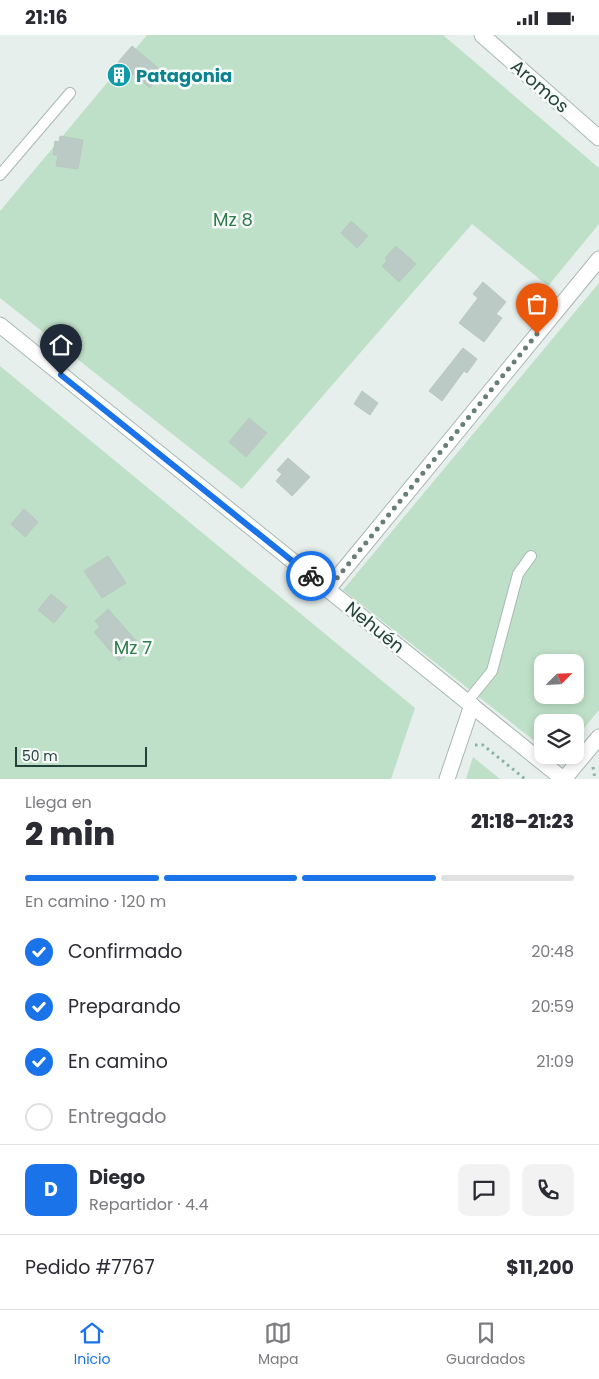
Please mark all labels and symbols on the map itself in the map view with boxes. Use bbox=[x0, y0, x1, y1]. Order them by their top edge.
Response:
street label: Aromos bbox=[505, 54, 575, 118]
building icon: Patagonia bbox=[106, 62, 132, 88]
place label: Patagonia bbox=[136, 63, 232, 88]
park label: Mz 8 bbox=[213, 207, 253, 232]
pin bbox=[516, 283, 558, 334]
pin bbox=[40, 324, 82, 375]
courier bbox=[286, 551, 336, 601]
street label: Nehuén bbox=[340, 595, 410, 659]
park label: Mz 7 bbox=[114, 635, 152, 660]
north arrow bbox=[534, 654, 584, 704]
scale bar bbox=[15, 744, 148, 767]

